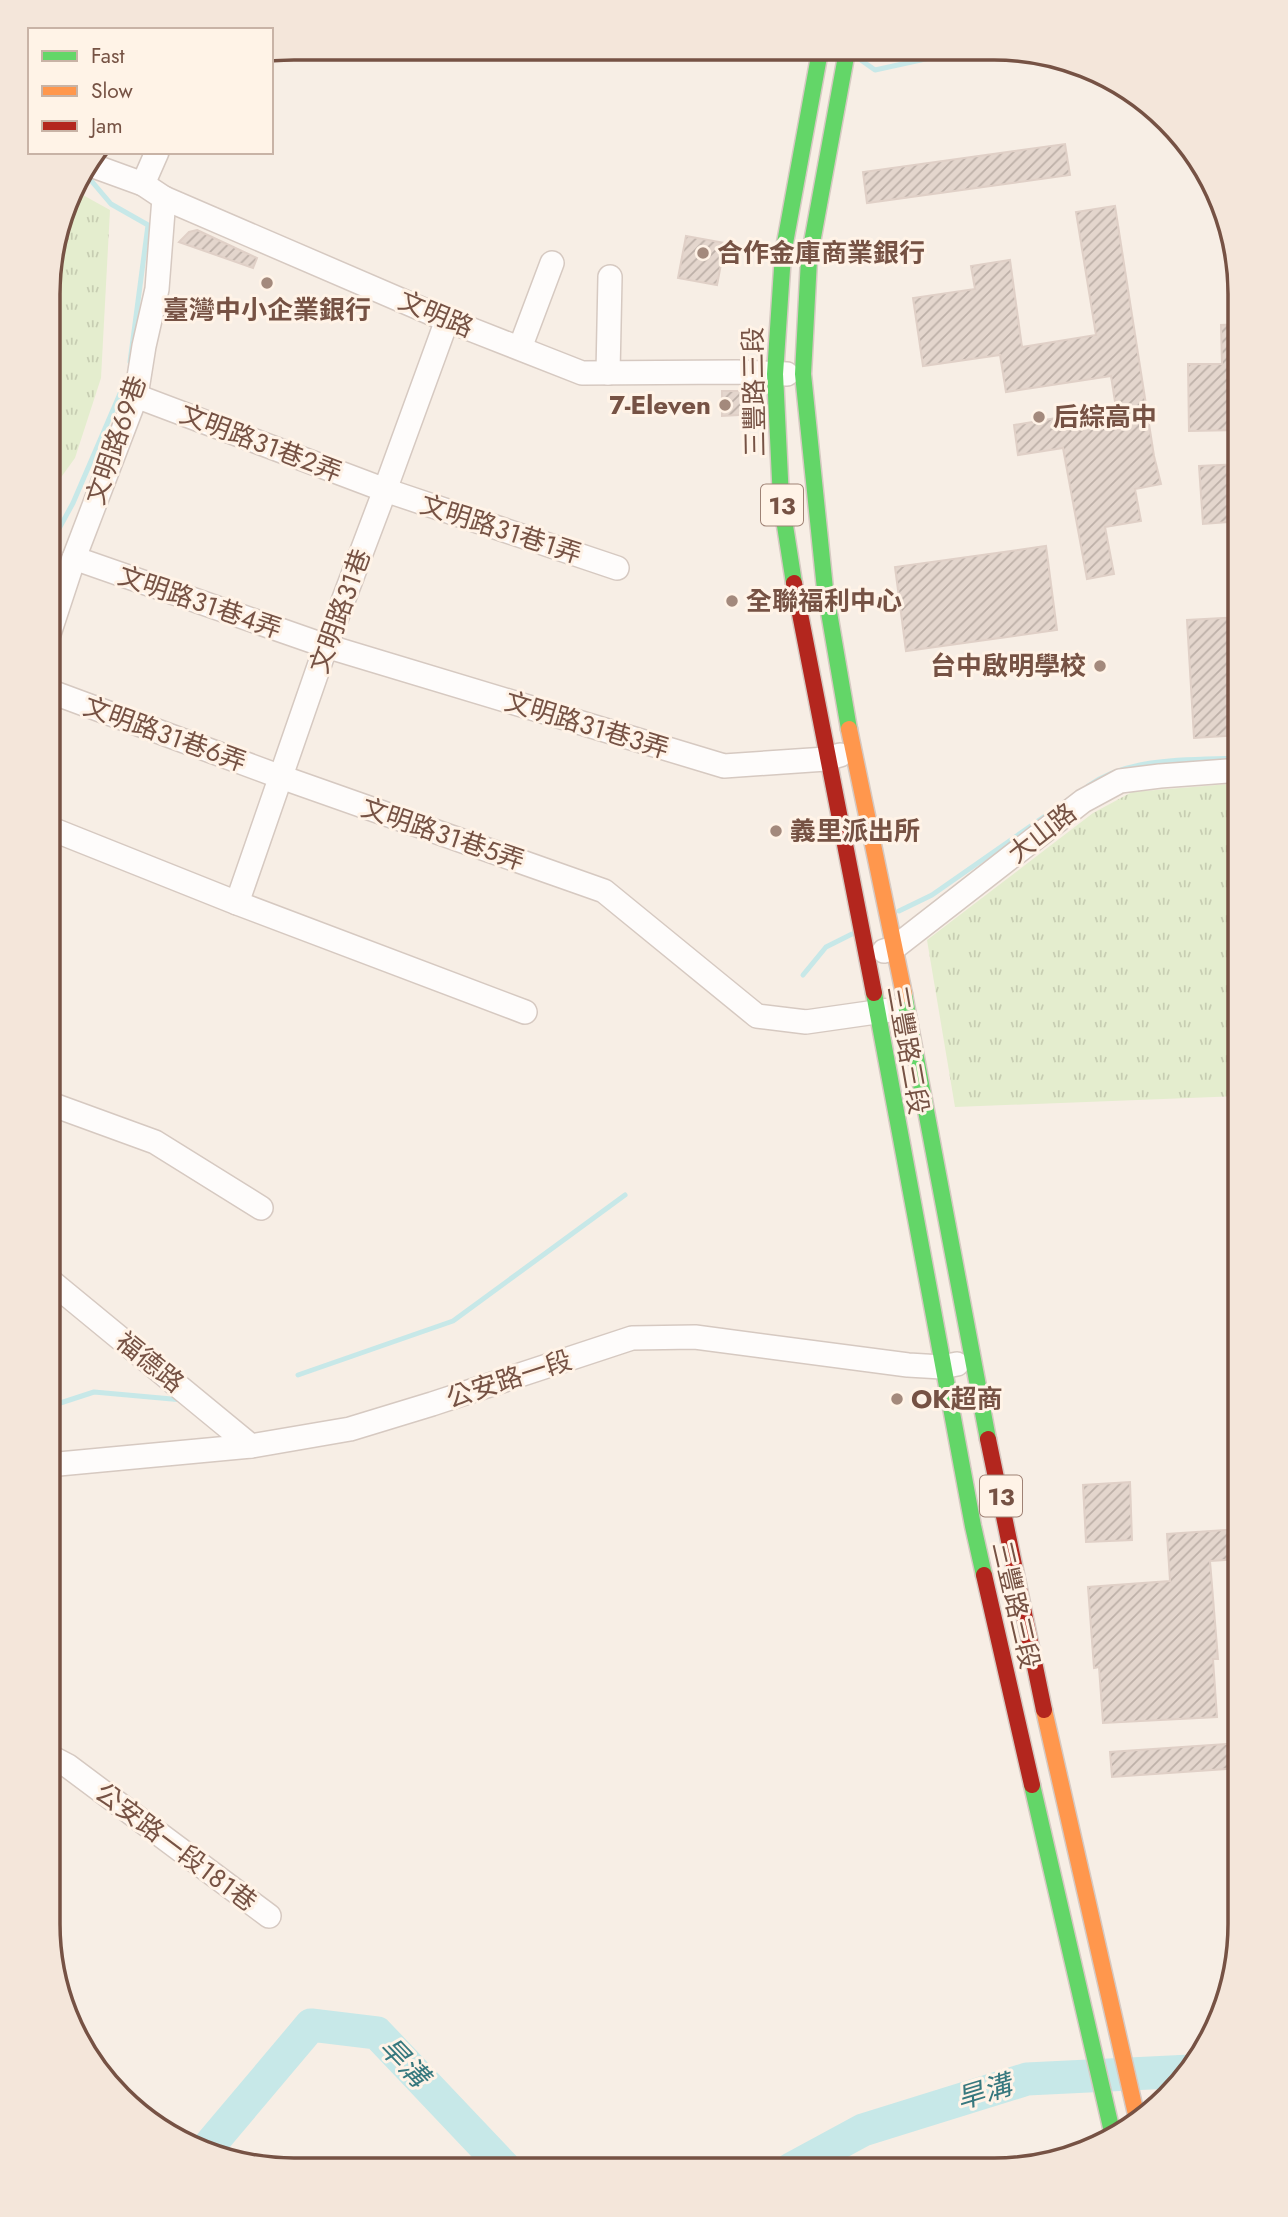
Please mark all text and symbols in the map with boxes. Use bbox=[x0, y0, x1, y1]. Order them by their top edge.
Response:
legend bbox=[28, 28, 273, 154]
text: Fast bbox=[91, 41, 124, 71]
text: Slow bbox=[91, 76, 133, 106]
text: Jam bbox=[88, 111, 123, 141]
place label: 合作金庫商業銀行 bbox=[717, 234, 925, 272]
marker: 合作金庫商業銀行 bbox=[695, 245, 711, 261]
marker: 臺灣中小企業銀行 bbox=[259, 275, 275, 291]
street label: 文明路 bbox=[393, 281, 479, 347]
place label: 臺灣中小企業銀行 bbox=[163, 291, 371, 329]
street label: 三豐路三段 bbox=[734, 327, 774, 457]
street label: 文明路69巷 bbox=[76, 370, 156, 510]
place label: 7-Eleven bbox=[609, 386, 711, 424]
street label: 文明路31巷2弄 bbox=[175, 395, 347, 491]
marker: 7-Eleven bbox=[717, 397, 733, 413]
place label: 后綜高中 bbox=[1053, 398, 1157, 436]
marker: 后綜高中 bbox=[1031, 409, 1047, 425]
road number: 13 bbox=[761, 484, 803, 526]
street label: 文明路31巷1弄 bbox=[415, 485, 587, 573]
street label: 文明路31巷 bbox=[300, 543, 380, 679]
street label: 文明路31巷4弄 bbox=[113, 556, 287, 648]
place label: 全聯福利中心 bbox=[746, 582, 902, 620]
marker: 全聯福利中心 bbox=[724, 593, 740, 609]
place label: 台中啟明學校 bbox=[930, 647, 1086, 685]
marker: 台中啟明學校 bbox=[1092, 658, 1108, 674]
street label: 文明路31巷3弄 bbox=[500, 682, 674, 768]
street label: 文明路31巷6弄 bbox=[78, 687, 252, 781]
street label: 文明路31巷5弄 bbox=[356, 788, 530, 880]
street label: 大山路 bbox=[1000, 794, 1084, 872]
place label: 義里派出所 bbox=[790, 812, 920, 850]
marker: 義里派出所 bbox=[768, 823, 784, 839]
street label: 三豐路三段 bbox=[878, 983, 938, 1117]
street label: 福德路 bbox=[108, 1323, 192, 1401]
street label: 公安路一段 bbox=[441, 1341, 577, 1417]
place label: OK超商 bbox=[911, 1380, 1003, 1418]
marker: OK超商 bbox=[889, 1391, 905, 1407]
road number: 13 bbox=[980, 1476, 1022, 1516]
street label: 三豐路三段 bbox=[983, 1537, 1049, 1673]
street label: 公安路一段181巷 bbox=[87, 1774, 265, 1920]
water label: 旱溝 bbox=[370, 2028, 441, 2099]
water label: 旱溝 bbox=[951, 2063, 1021, 2120]

